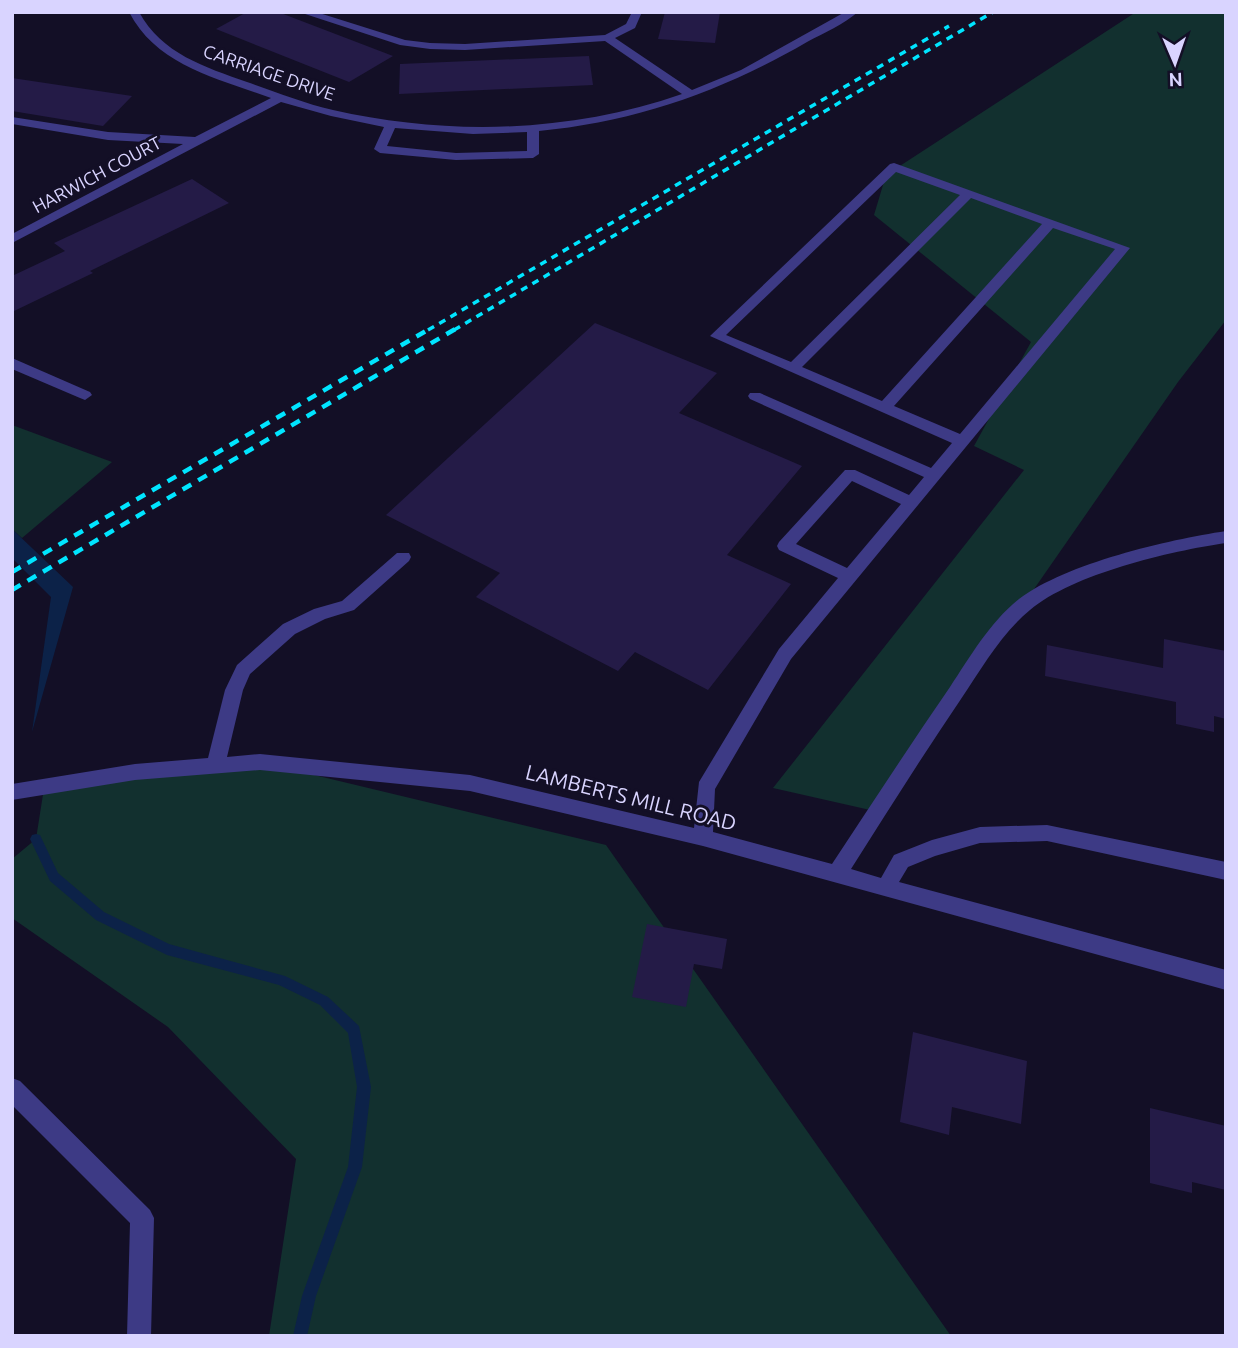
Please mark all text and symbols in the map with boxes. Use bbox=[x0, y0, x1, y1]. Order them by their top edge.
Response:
north arrow bbox=[1140, 28, 1210, 98]
street label: CARRIAGE DRIVE bbox=[201, 40, 338, 104]
text: N bbox=[1168, 69, 1183, 91]
street label: HARWICH COURT bbox=[29, 132, 164, 216]
street label: LAMBERTS MILL ROAD bbox=[523, 759, 739, 835]

